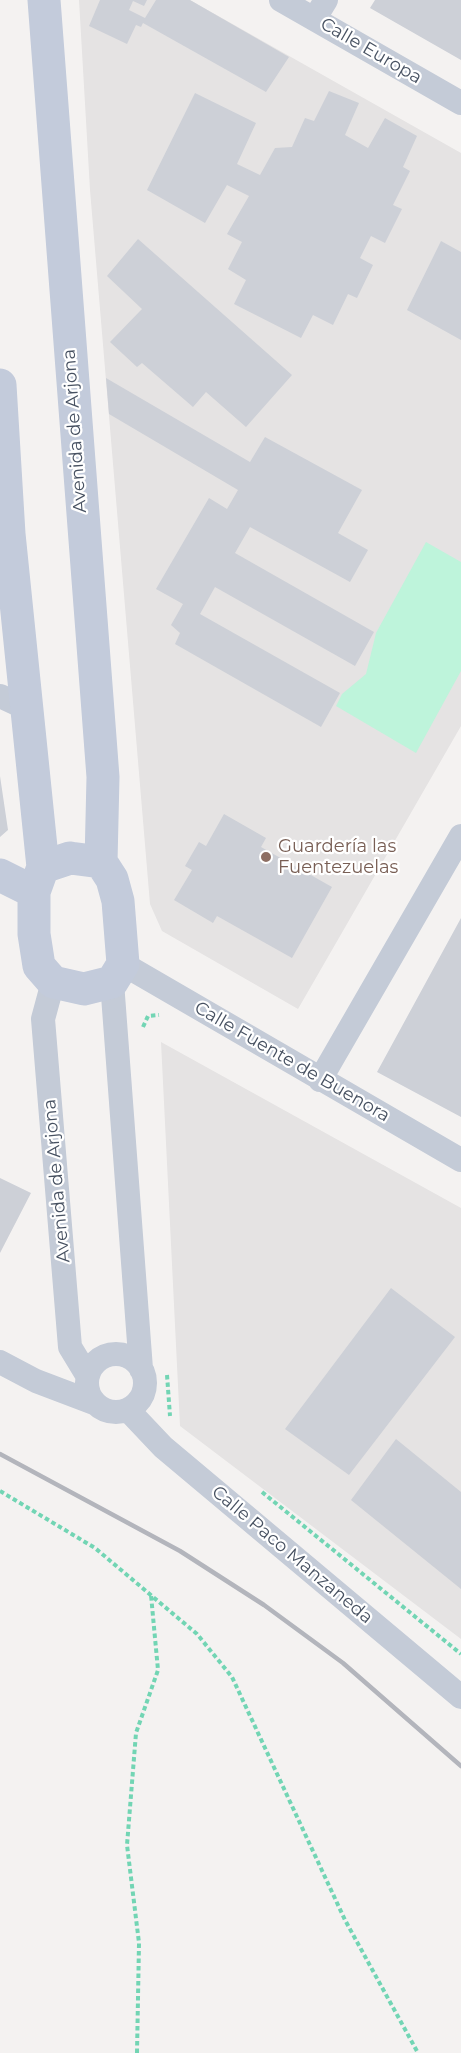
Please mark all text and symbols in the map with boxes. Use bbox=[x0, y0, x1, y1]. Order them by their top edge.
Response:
street label: Calle Europa bbox=[316, 13, 426, 89]
street label: Avenida de Arjona bbox=[58, 348, 92, 514]
place label: Guardería las Fuentezuelas bbox=[278, 836, 398, 878]
marker: Guardería las Fuentezuelas bbox=[259, 850, 273, 864]
street label: Calle Fuente de Buenora bbox=[190, 997, 394, 1127]
street label: Avenida de Arjona bbox=[39, 1098, 75, 1264]
street label: Calle Paco Manzaneda bbox=[207, 1481, 377, 1629]

